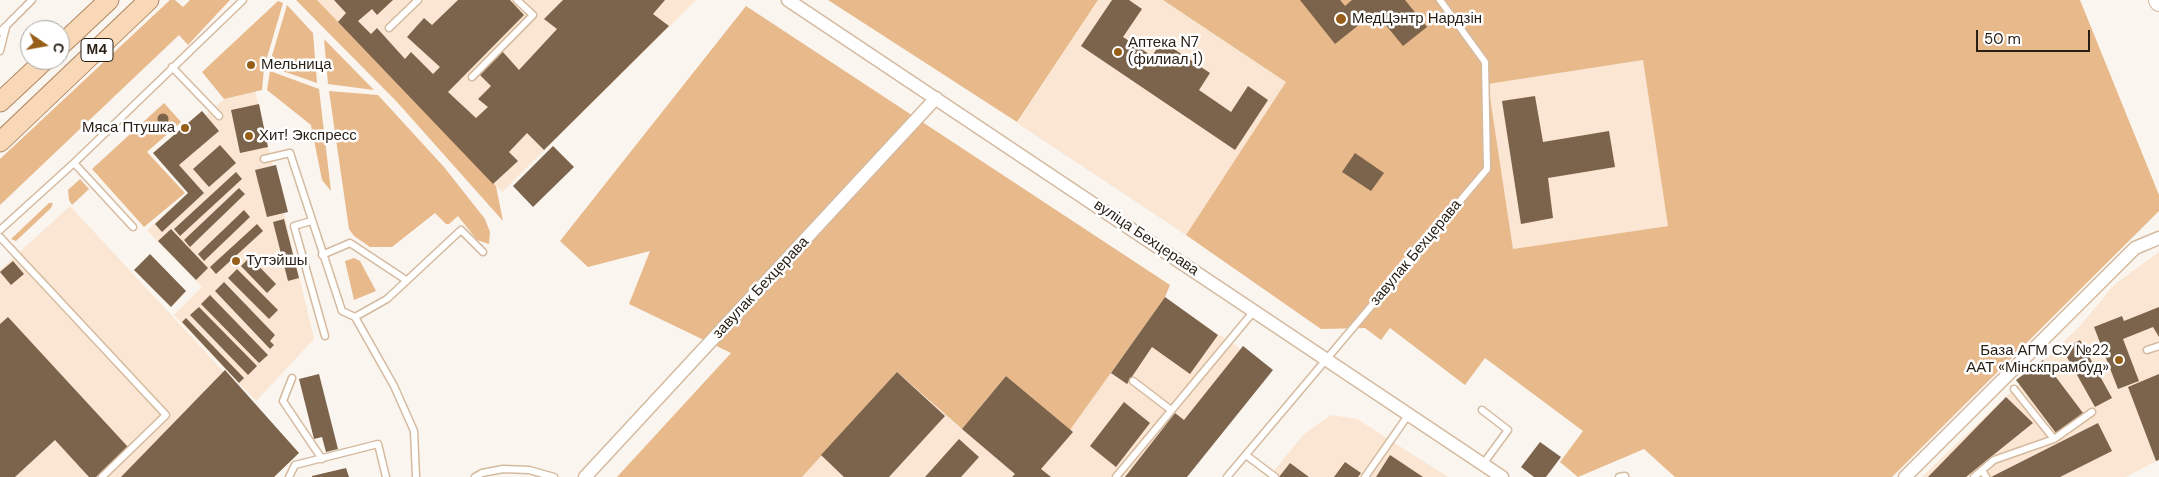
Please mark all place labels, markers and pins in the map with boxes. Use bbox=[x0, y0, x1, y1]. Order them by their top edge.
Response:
place label: МедЦэнтр Нардзін bbox=[1352, 10, 1482, 28]
marker: МедЦэнтр Нардзін bbox=[1334, 12, 1348, 26]
place label: Аптека N7 (филиал 1) bbox=[1128, 34, 1203, 69]
marker: Аптека N7 (филиал 1) bbox=[1112, 46, 1124, 58]
place label: Мельница bbox=[261, 56, 332, 74]
marker: Мельница bbox=[245, 59, 257, 71]
place label: Мяса Птушка bbox=[82, 119, 175, 137]
marker: Мяса Птушка bbox=[179, 122, 191, 134]
place label: Хит! Экспресс bbox=[259, 127, 357, 145]
marker: Хит! Экспресс bbox=[243, 130, 255, 142]
place label: Тутэйшы bbox=[246, 252, 308, 270]
marker: Тутэйшы bbox=[230, 255, 242, 267]
place label: База АГМ СУ №22 ААТ «Мінскпрамбуд» bbox=[1966, 342, 2109, 377]
marker: База АГМ СУ №22 ААТ «Мінскпрамбуд» bbox=[2113, 354, 2125, 366]

